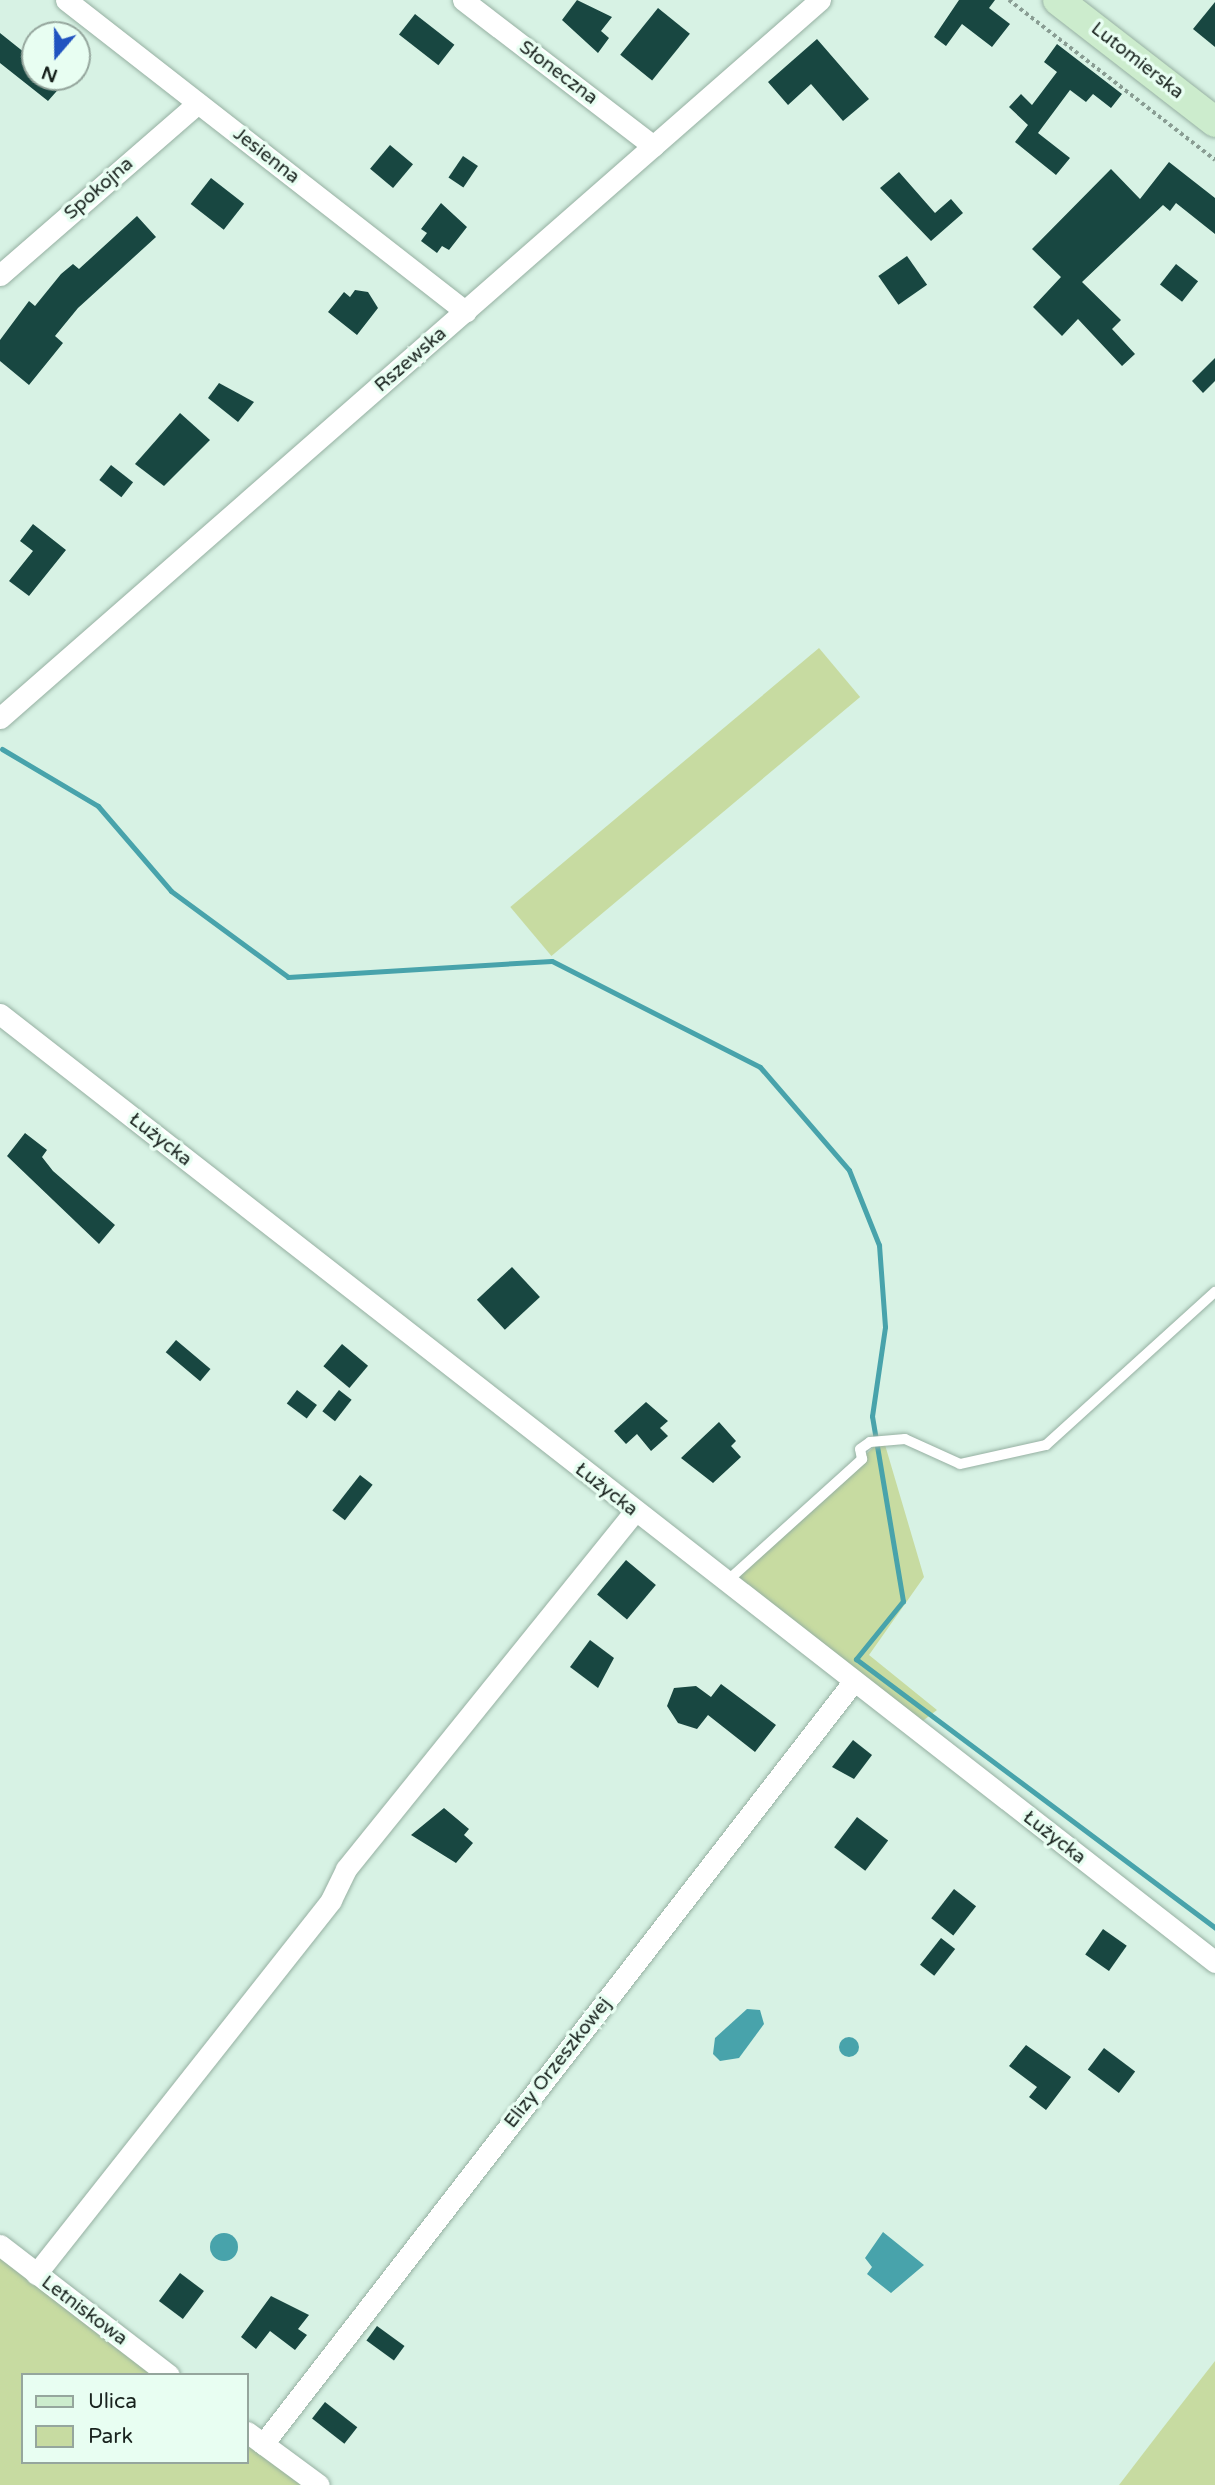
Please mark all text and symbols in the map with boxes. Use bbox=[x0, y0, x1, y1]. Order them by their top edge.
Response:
street label: Lutomierska bbox=[1086, 18, 1188, 104]
north arrow bbox=[21, 21, 91, 91]
street label: Słoneczna bbox=[514, 36, 602, 110]
text: N bbox=[39, 61, 60, 87]
street label: Jesienna bbox=[228, 123, 304, 189]
street label: Spokojna bbox=[60, 153, 138, 225]
street label: Rszewska bbox=[370, 323, 452, 397]
street label: Łużycka bbox=[124, 1109, 196, 1171]
street label: Łużycka bbox=[570, 1459, 642, 1521]
street label: Łużycka bbox=[1018, 1807, 1090, 1869]
street label: Elizy Orzeszkowej bbox=[500, 1993, 616, 2133]
street label: Letniskowa bbox=[37, 2271, 131, 2351]
legend bbox=[21, 2373, 248, 2464]
text: Ulica bbox=[88, 2389, 137, 2414]
text: Park bbox=[88, 2424, 133, 2449]

